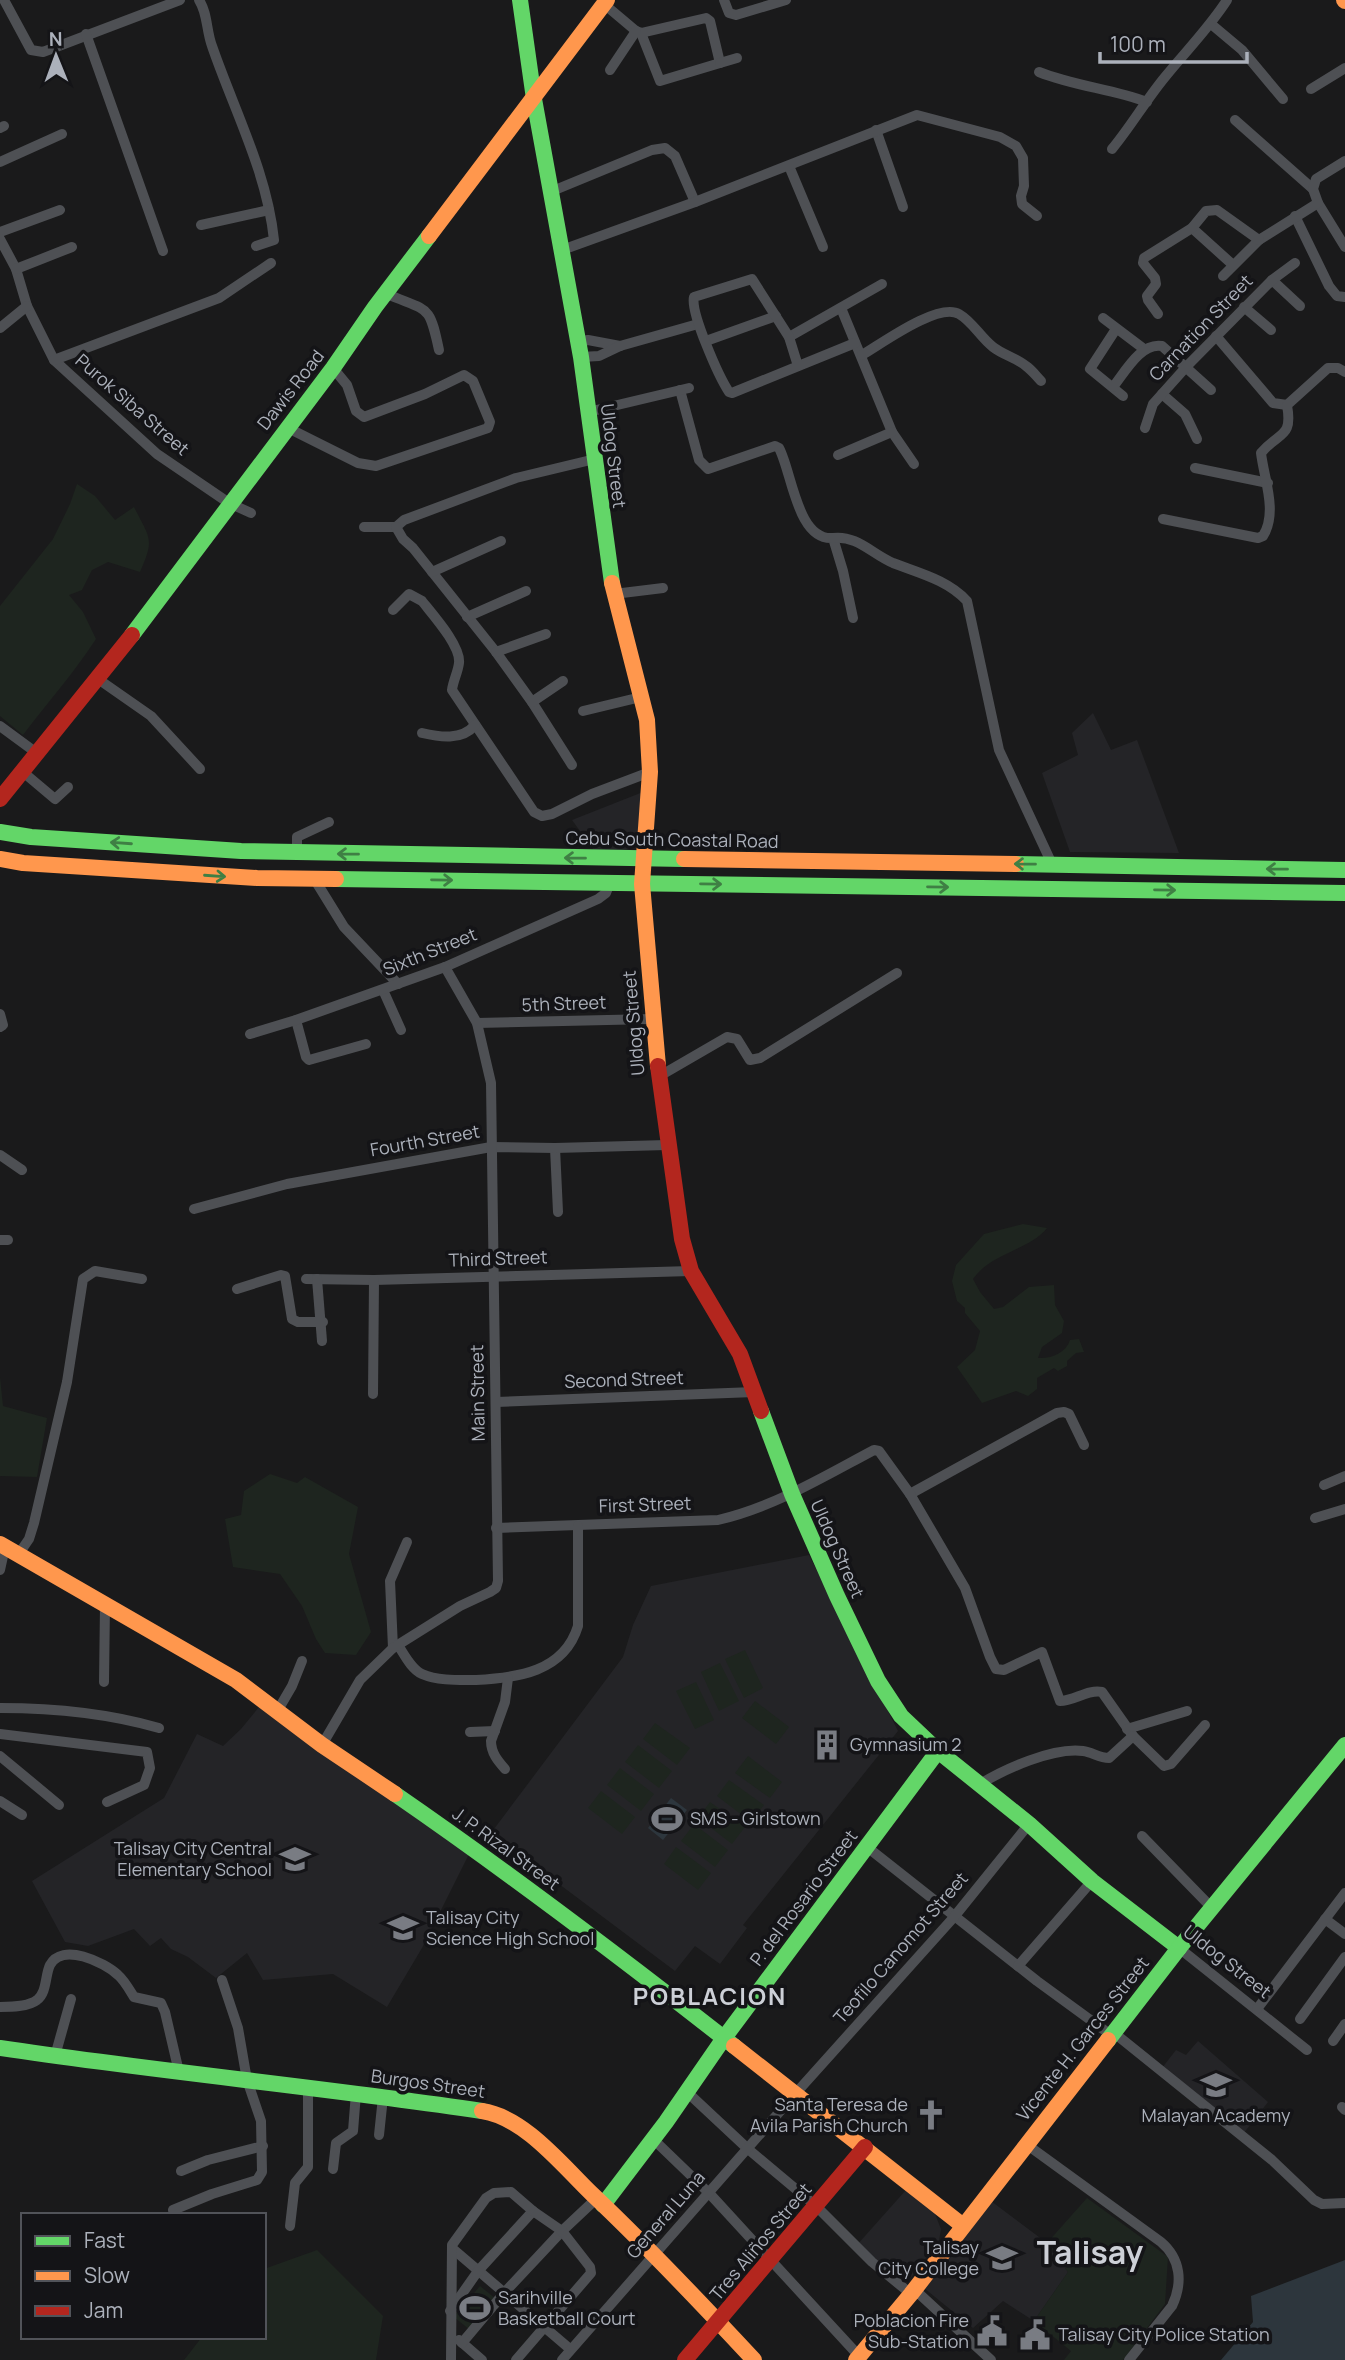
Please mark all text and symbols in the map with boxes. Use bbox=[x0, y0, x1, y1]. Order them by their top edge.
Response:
north arrow bbox=[21, 21, 91, 91]
scale bar bbox=[1100, 21, 1247, 65]
text: N bbox=[49, 26, 63, 52]
text: 100 m bbox=[1110, 30, 1166, 58]
street label: Carnation Street bbox=[1143, 269, 1257, 386]
street label: Dawis Road bbox=[251, 344, 329, 434]
street label: Purok Siba Street bbox=[71, 348, 195, 460]
street label: Uldog Street bbox=[596, 402, 632, 510]
street label: Cebu South Coastal Road bbox=[565, 825, 779, 853]
one-way arrow bbox=[110, 836, 132, 849]
one-way arrow bbox=[337, 847, 360, 860]
one-way arrow bbox=[564, 851, 587, 865]
one-way arrow bbox=[1014, 857, 1037, 871]
one-way arrow bbox=[1266, 862, 1289, 876]
one-way arrow bbox=[203, 869, 226, 882]
one-way arrow bbox=[430, 873, 453, 887]
one-way arrow bbox=[699, 878, 722, 891]
one-way arrow bbox=[926, 880, 949, 894]
one-way arrow bbox=[1154, 883, 1177, 897]
street label: Sixth Street bbox=[379, 921, 480, 981]
street label: Uldog Street bbox=[616, 970, 650, 1077]
street label: 5th Street bbox=[521, 990, 607, 1016]
street label: Fourth Street bbox=[368, 1119, 482, 1161]
street label: Third Street bbox=[448, 1244, 548, 1272]
street label: Main Street bbox=[464, 1345, 490, 1441]
street label: Second Street bbox=[564, 1365, 684, 1393]
street label: First Street bbox=[598, 1490, 692, 1518]
street label: Uldog Street bbox=[806, 1496, 870, 1602]
building icon: Gymnasium 2 bbox=[810, 1728, 844, 1762]
place label: Gymnasium 2 bbox=[850, 1732, 962, 1756]
street label: J. P. Rizal Street bbox=[448, 1801, 565, 1895]
sports icon: SMS - Girlstown bbox=[650, 1802, 684, 1836]
place label: SMS - Girlstown bbox=[690, 1806, 821, 1830]
street label: P. del Rosario Street bbox=[744, 1825, 862, 1970]
place label: Talisay City Central Elementary School bbox=[114, 1836, 272, 1881]
school or university icon: Talisay City Central Elementary School bbox=[278, 1842, 312, 1876]
street label: Teofilo Canomot Street bbox=[828, 1866, 973, 2028]
place label: Talisay City Science High School bbox=[426, 1905, 594, 1950]
school or university icon: Talisay City Science High School bbox=[386, 1911, 420, 1945]
street label: Uldog Street bbox=[1179, 1919, 1276, 2003]
street label: Vicente H. Garces Street bbox=[1011, 1951, 1154, 2125]
district label: POBLACION bbox=[633, 1979, 787, 2012]
street label: Burgos Street bbox=[370, 2063, 487, 2103]
school or university icon: Malayan Academy bbox=[1199, 2068, 1233, 2102]
place label: Santa Teresa de Avila Parish Church bbox=[750, 2092, 908, 2137]
church icon: Santa Teresa de Avila Parish Church bbox=[914, 2098, 948, 2132]
place label: Malayan Academy bbox=[1142, 2103, 1291, 2127]
street label: General Luna bbox=[621, 2165, 710, 2263]
street label: Tres Aliños Street bbox=[704, 2177, 817, 2305]
legend bbox=[21, 2213, 266, 2339]
text: Fast bbox=[84, 2226, 125, 2254]
district label: Talisay bbox=[1037, 2230, 1143, 2274]
place label: Talisay City College bbox=[878, 2235, 979, 2280]
school or university icon: Talisay City College bbox=[985, 2241, 1019, 2275]
text: Slow bbox=[84, 2261, 130, 2289]
place label: Sarihville Basketball Court bbox=[498, 2285, 636, 2330]
sports icon: Sarihville Basketball Court bbox=[458, 2291, 492, 2325]
text: Jam bbox=[84, 2296, 123, 2324]
place label: Poblacion Fire Sub-Station bbox=[854, 2308, 969, 2353]
public building icon: Poblacion Fire Sub-Station bbox=[975, 2314, 1009, 2348]
public building icon: Talisay City Police Station bbox=[1018, 2318, 1052, 2352]
place label: Talisay City Police Station bbox=[1058, 2322, 1270, 2346]

